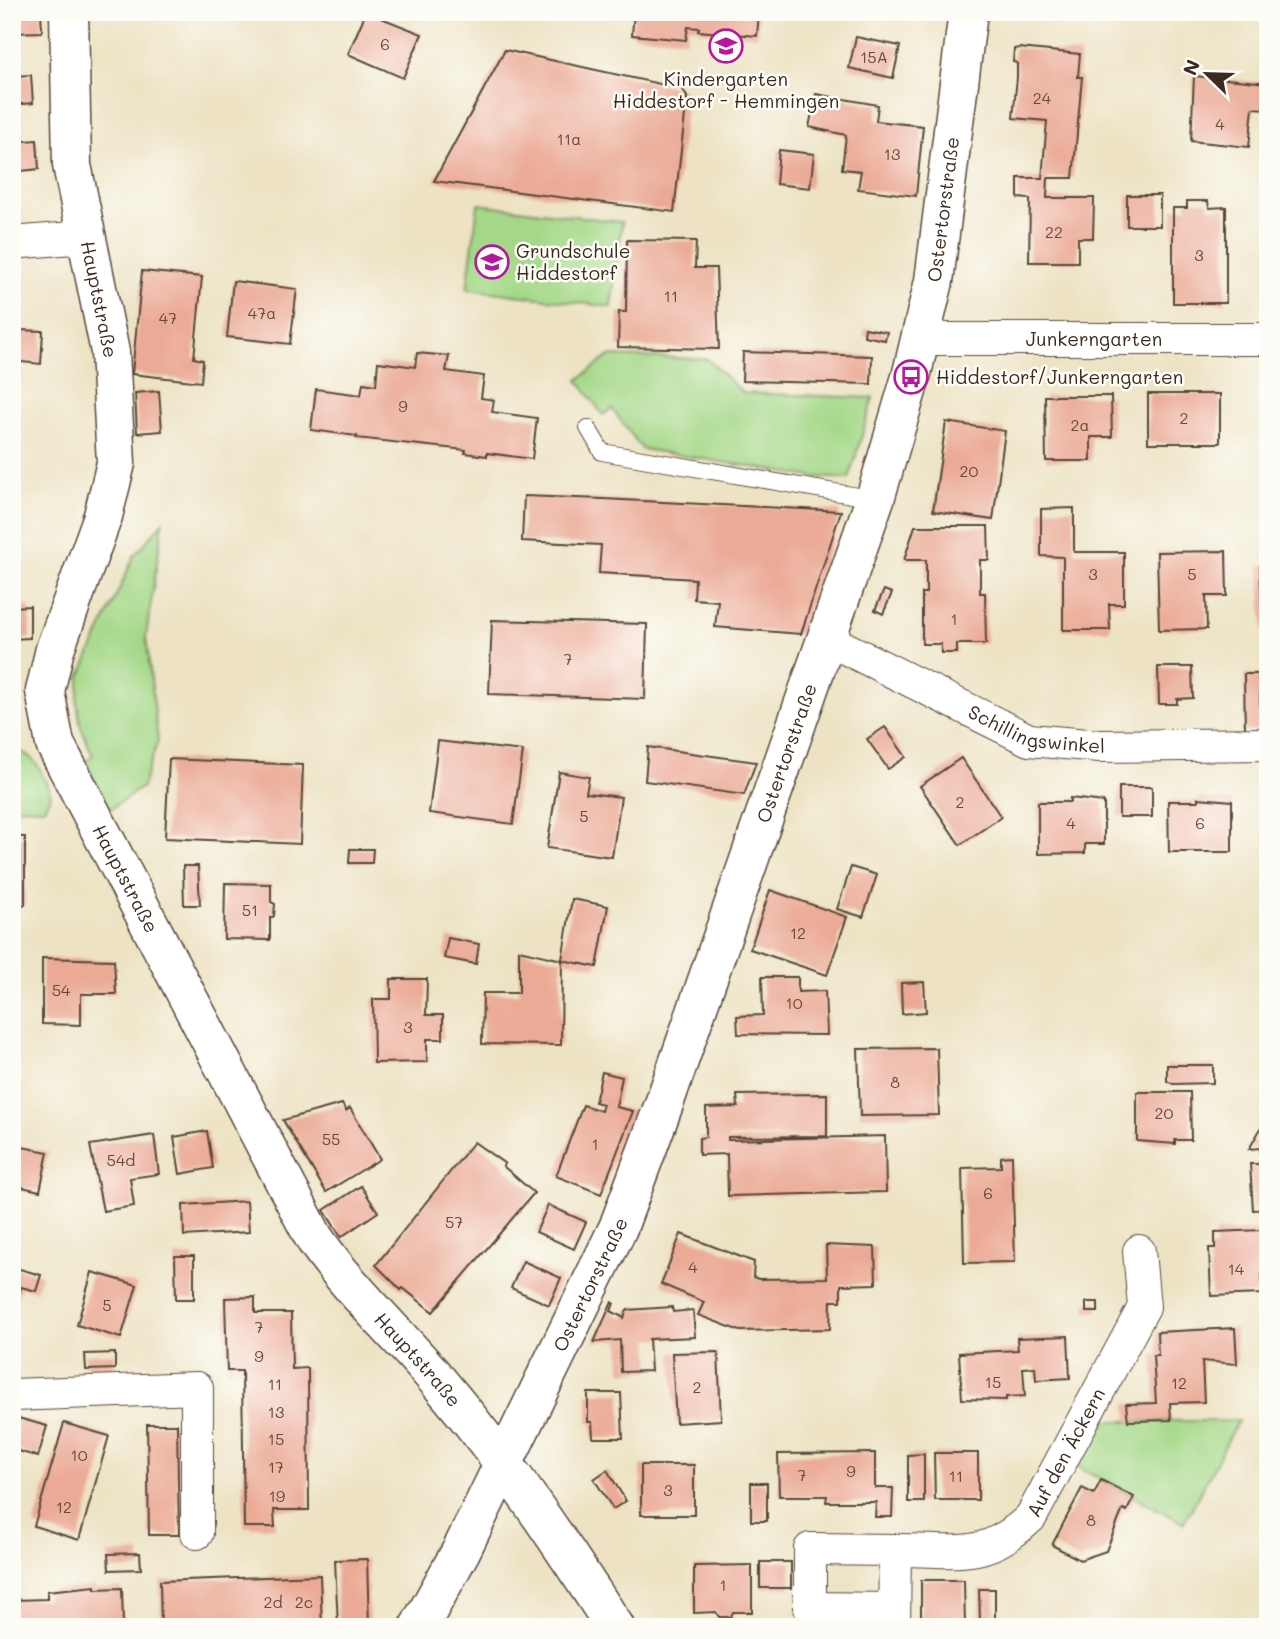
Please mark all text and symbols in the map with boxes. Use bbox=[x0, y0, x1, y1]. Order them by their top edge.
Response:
school or university icon: Kindergarten Hiddestorf - Hemmingen bbox=[707, 27, 745, 65]
house number: 6 bbox=[380, 33, 390, 54]
north arrow bbox=[1172, 38, 1242, 108]
house number: 15A bbox=[860, 46, 888, 67]
text: N bbox=[1177, 56, 1205, 79]
place label: Kindergarten Hiddestorf - Hemmingen bbox=[613, 66, 839, 113]
house number: 24 bbox=[1033, 87, 1052, 108]
house number: 4 bbox=[1215, 113, 1225, 134]
house number: 11a bbox=[557, 128, 581, 149]
street label: Ostertorstraße bbox=[921, 135, 964, 283]
house number: 13 bbox=[884, 143, 900, 164]
house number: 22 bbox=[1045, 221, 1063, 242]
street label: Hauptstraße bbox=[76, 238, 124, 360]
place label: Grundschule Hiddestorf bbox=[516, 238, 631, 285]
school or university icon: Grundschule Hiddestorf bbox=[473, 243, 511, 281]
house number: 3 bbox=[1194, 244, 1204, 265]
house number: 11 bbox=[664, 285, 678, 306]
house number: 47a bbox=[248, 302, 276, 323]
house number: 47 bbox=[159, 307, 177, 328]
street label: Junkerngarten bbox=[1026, 326, 1162, 351]
bus stop icon: Hiddestorf/Junkerngarten bbox=[892, 358, 930, 396]
place label: Hiddestorf/Junkerngarten bbox=[936, 364, 1183, 389]
house number: 9 bbox=[398, 395, 408, 416]
house number: 2 bbox=[1180, 407, 1188, 428]
house number: 2a bbox=[1071, 414, 1089, 435]
house number: 20 bbox=[960, 460, 979, 481]
house number: 3 bbox=[1088, 563, 1098, 584]
house number: 5 bbox=[1187, 563, 1197, 584]
house number: 1 bbox=[950, 608, 958, 629]
house number: 7 bbox=[564, 648, 573, 669]
street label: Ostertorstraße bbox=[750, 680, 822, 826]
street label: Schillingswinkel bbox=[964, 699, 1105, 758]
house number: 2 bbox=[956, 791, 964, 812]
house number: 5 bbox=[579, 805, 589, 826]
house number: 4 bbox=[1066, 812, 1076, 833]
house number: 6 bbox=[1195, 812, 1205, 833]
street label: Hauptstraße bbox=[87, 820, 165, 937]
house number: 51 bbox=[242, 899, 258, 920]
house number: 12 bbox=[790, 922, 806, 943]
house number: 54 bbox=[52, 979, 71, 1000]
house number: 10 bbox=[785, 992, 803, 1013]
house number: 3 bbox=[403, 1016, 413, 1037]
house number: 8 bbox=[890, 1071, 900, 1092]
house number: 20 bbox=[1155, 1102, 1174, 1123]
house number: 55 bbox=[322, 1128, 340, 1149]
house number: 1 bbox=[591, 1133, 599, 1154]
house number: 54d bbox=[107, 1149, 135, 1170]
house number: 6 bbox=[983, 1182, 993, 1203]
house number: 57 bbox=[445, 1211, 463, 1232]
street label: Ostertorstraße bbox=[547, 1214, 633, 1356]
house number: 4 bbox=[688, 1256, 698, 1277]
house number: 14 bbox=[1228, 1258, 1245, 1279]
house number: 5 bbox=[102, 1294, 112, 1315]
street label: Hauptstraße bbox=[369, 1307, 467, 1412]
house number: 7 bbox=[255, 1316, 264, 1337]
house number: 9 bbox=[254, 1345, 264, 1366]
house number: 15 bbox=[985, 1371, 1001, 1392]
house number: 12 bbox=[1171, 1372, 1187, 1393]
house number: 11 bbox=[268, 1373, 282, 1394]
house number: 2 bbox=[693, 1376, 701, 1397]
street label: Auf den Äckern bbox=[1020, 1383, 1110, 1521]
house number: 13 bbox=[268, 1401, 284, 1422]
house number: 15 bbox=[268, 1428, 284, 1449]
house number: 10 bbox=[70, 1444, 88, 1465]
house number: 17 bbox=[268, 1456, 284, 1477]
house number: 9 bbox=[846, 1460, 856, 1481]
house number: 7 bbox=[798, 1464, 807, 1485]
house number: 11 bbox=[949, 1465, 963, 1486]
house number: 3 bbox=[663, 1479, 673, 1500]
house number: 19 bbox=[269, 1485, 285, 1506]
house number: 12 bbox=[56, 1496, 72, 1517]
house number: 8 bbox=[1086, 1509, 1096, 1530]
house number: 1 bbox=[719, 1574, 727, 1595]
house number: 2d bbox=[263, 1591, 283, 1612]
house number: 2c bbox=[295, 1591, 313, 1612]

